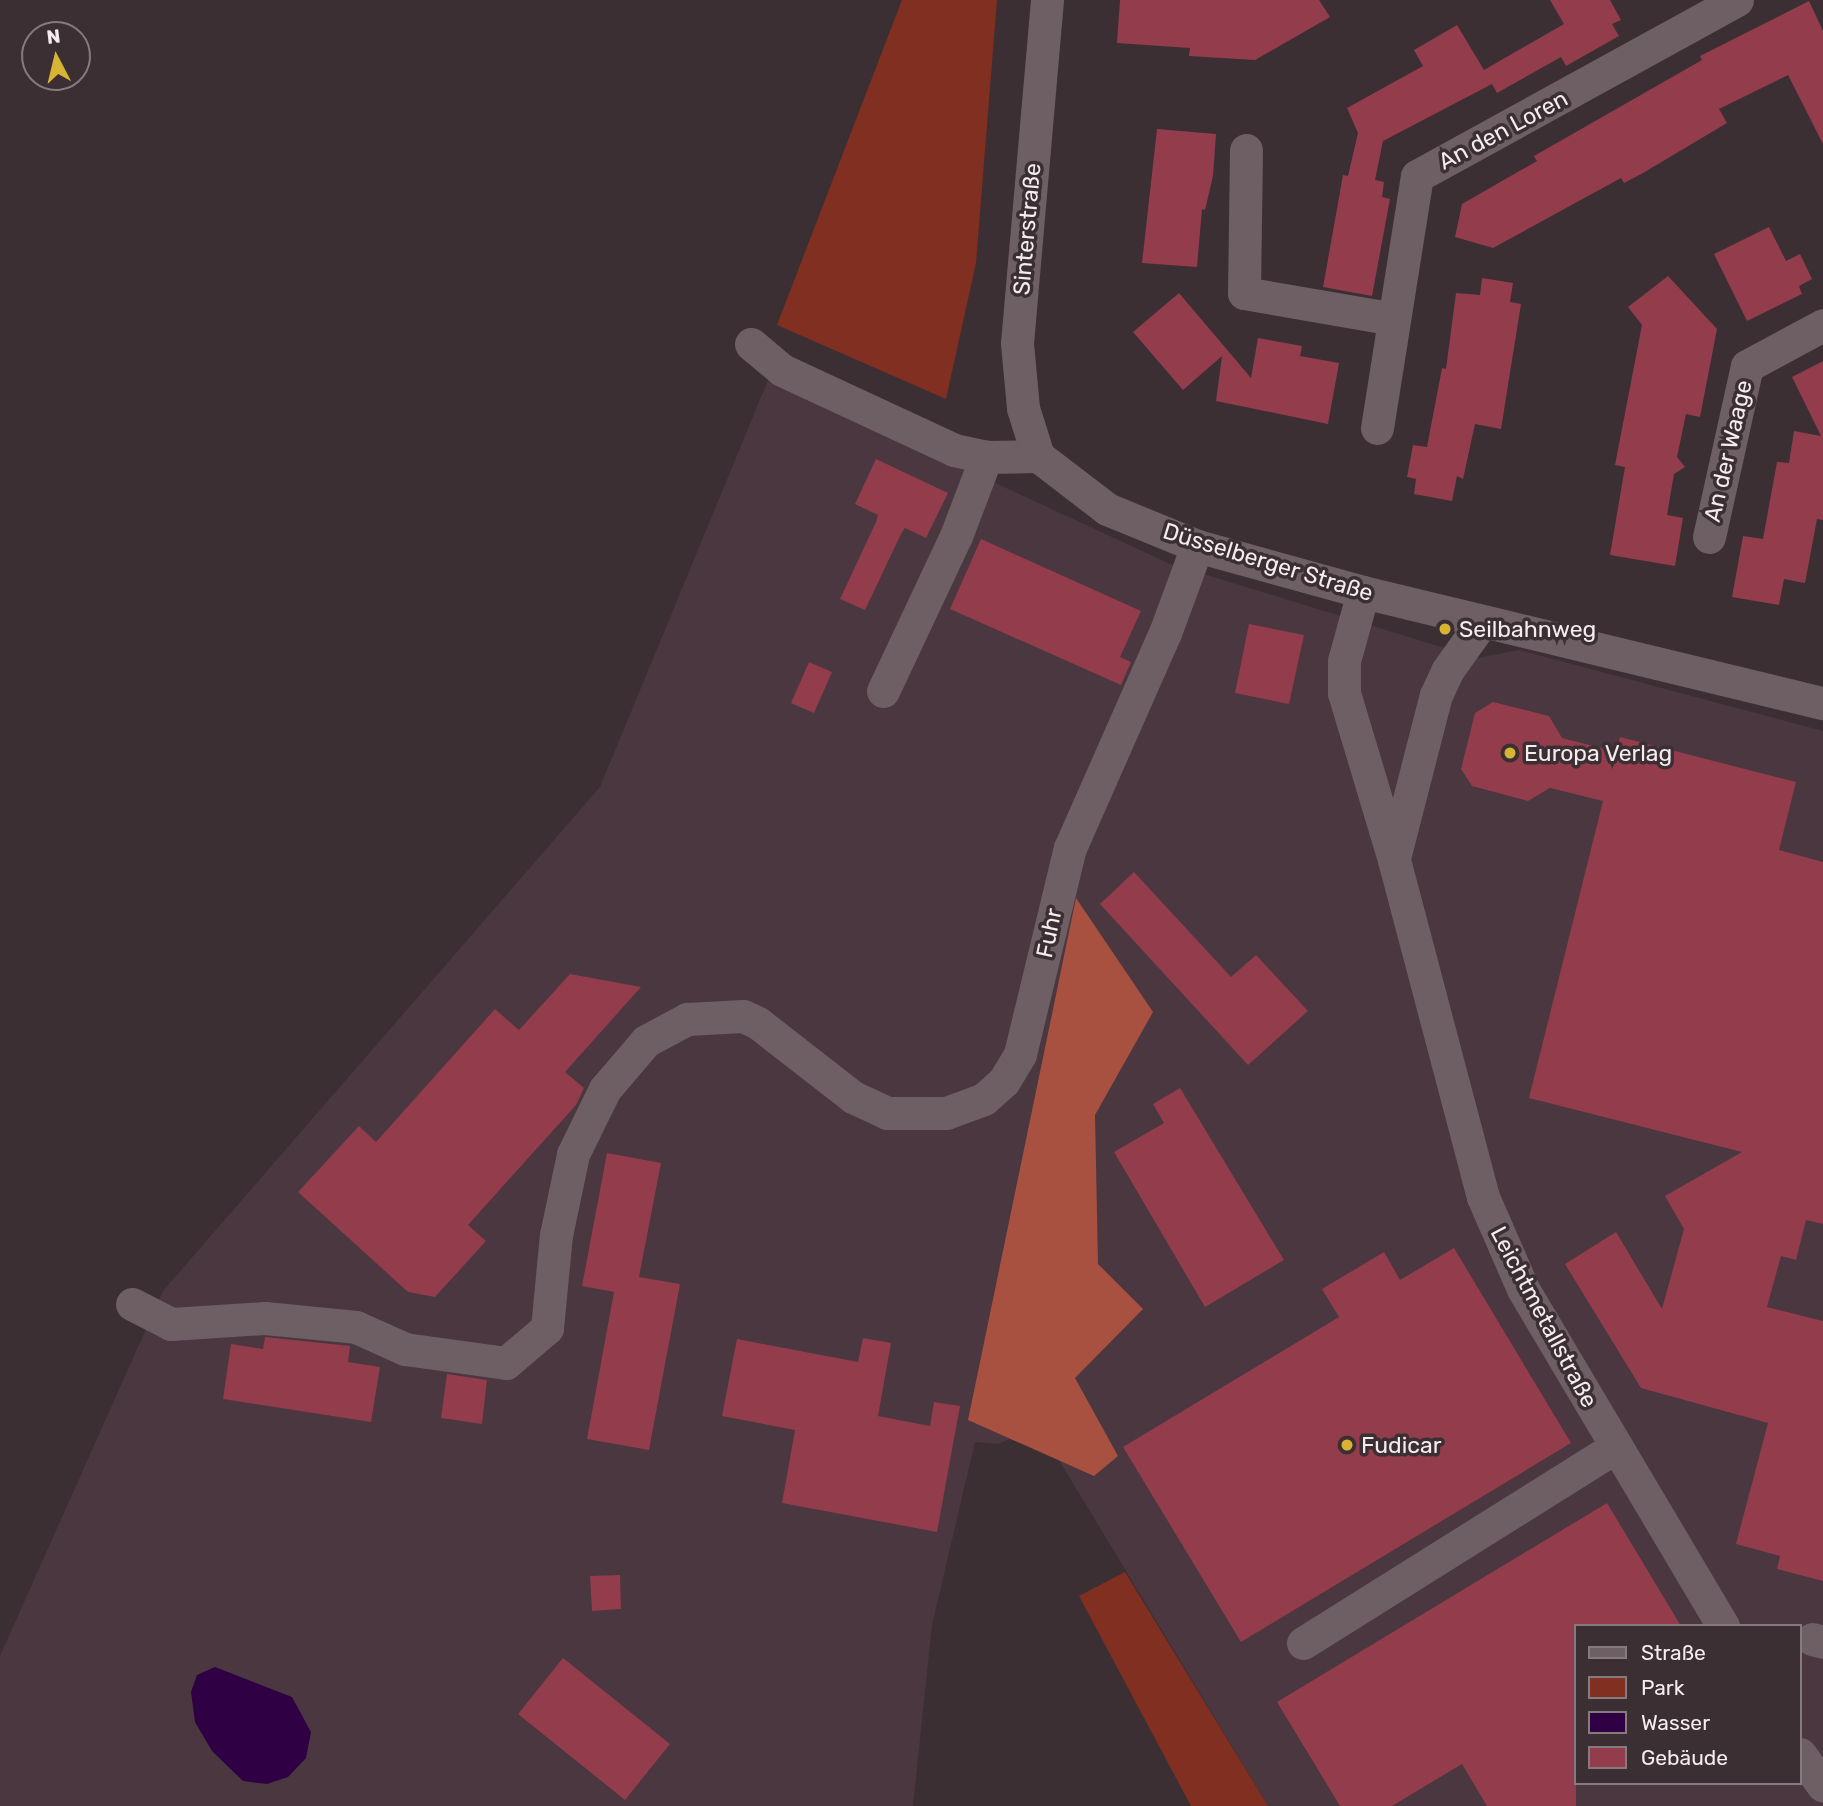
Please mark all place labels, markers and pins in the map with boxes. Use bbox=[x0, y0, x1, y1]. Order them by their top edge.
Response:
place label: Seilbahnweg bbox=[1459, 615, 1596, 643]
marker: Seilbahnweg bbox=[1437, 621, 1453, 637]
place label: Europa Verlag bbox=[1524, 739, 1673, 767]
marker: Europa Verlag bbox=[1502, 745, 1518, 761]
place label: Fudicar bbox=[1361, 1431, 1441, 1459]
marker: Fudicar bbox=[1339, 1437, 1355, 1453]

